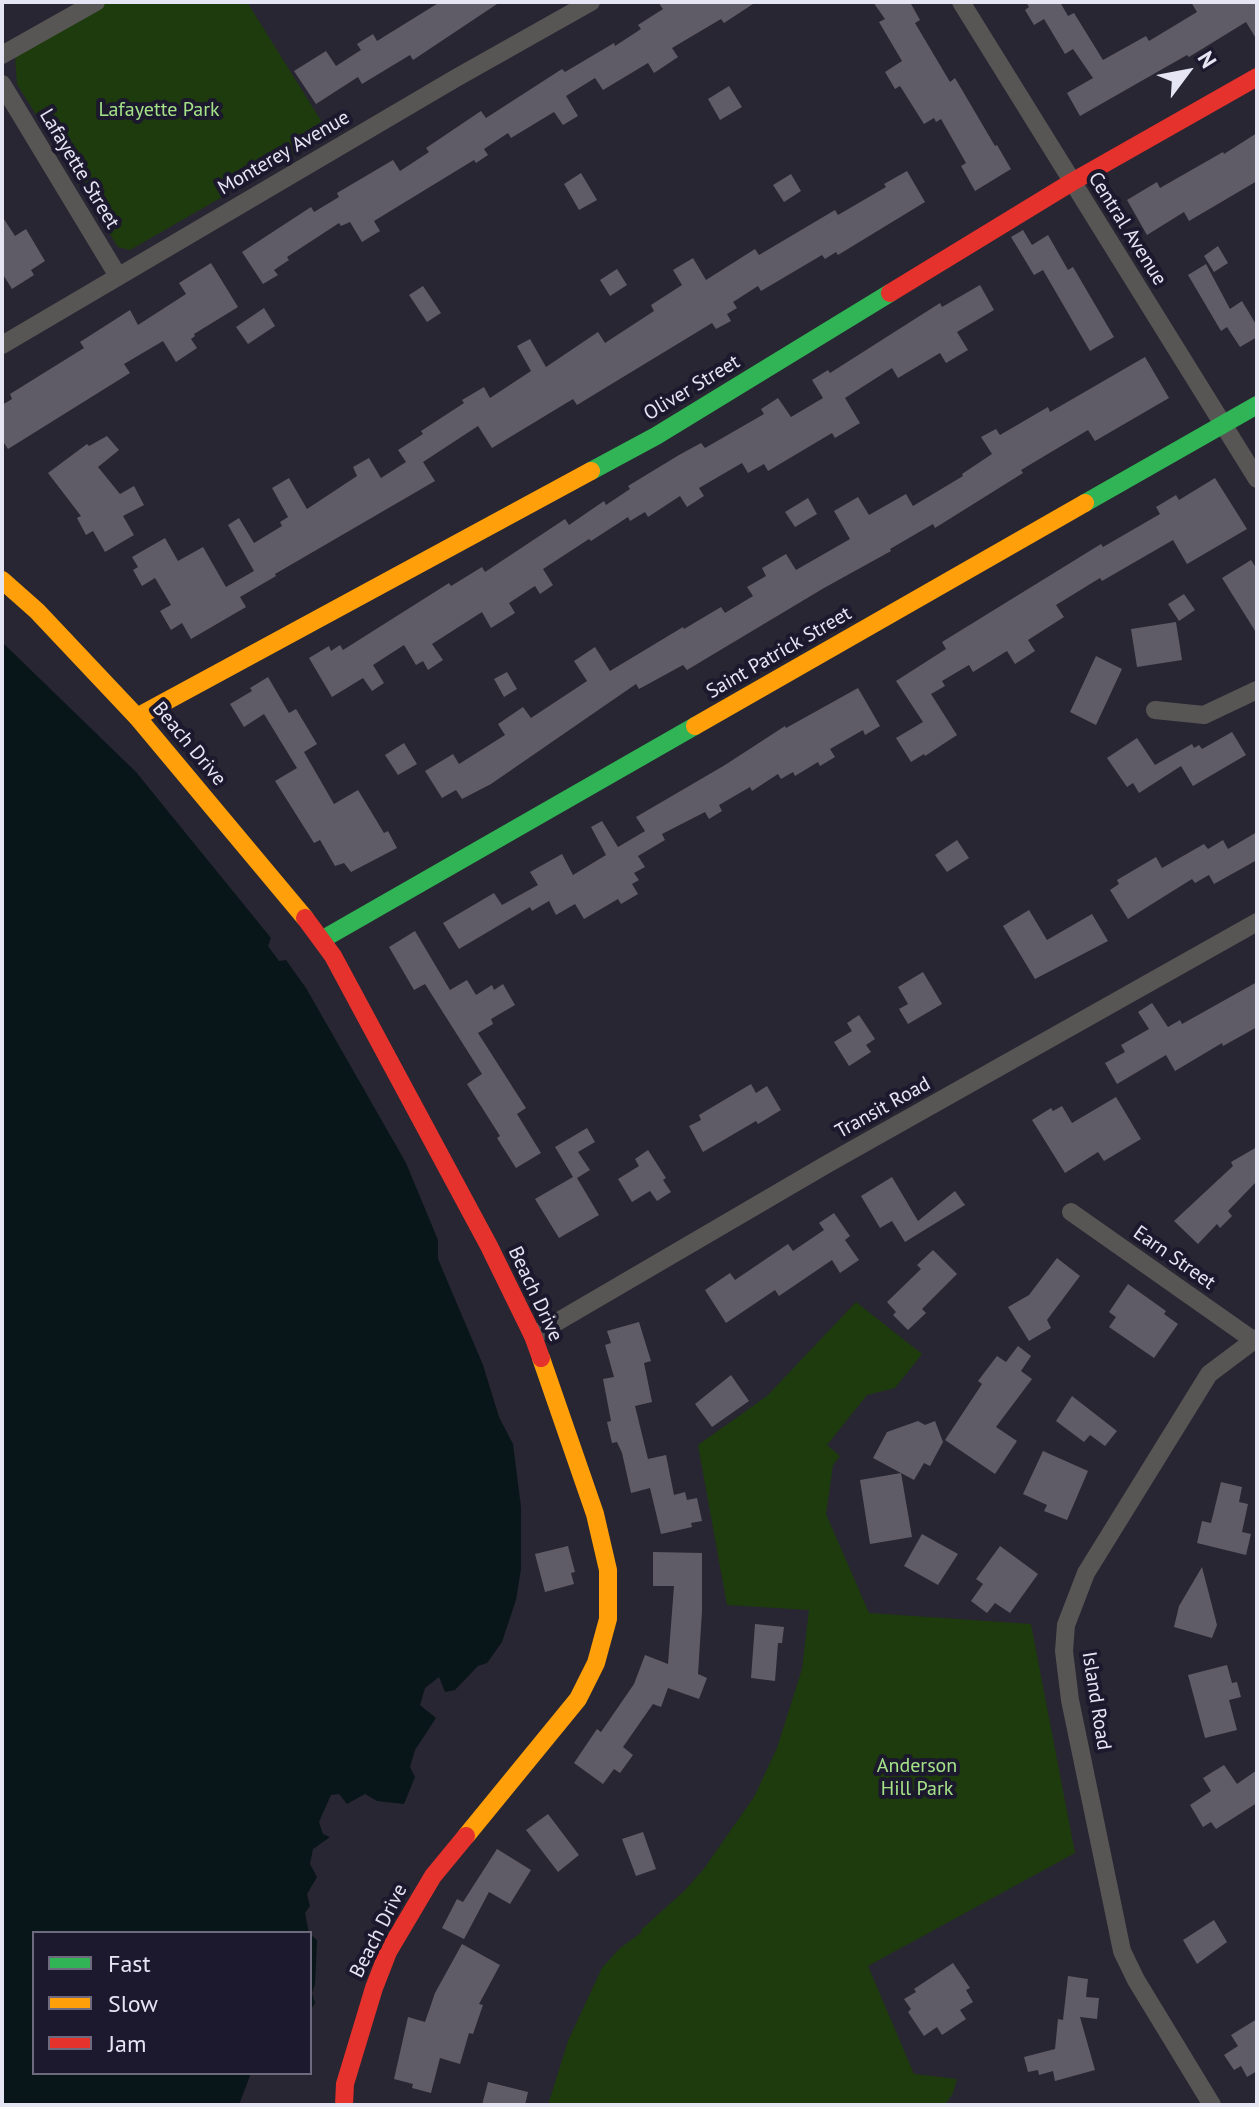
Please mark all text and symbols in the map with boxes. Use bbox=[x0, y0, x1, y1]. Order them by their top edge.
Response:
north arrow bbox=[1147, 32, 1227, 112]
text: N bbox=[1192, 46, 1223, 73]
park label: Lafayette Park bbox=[98, 98, 220, 122]
street label: Lafayette Street bbox=[34, 105, 124, 233]
street label: Monterey Avenue bbox=[214, 106, 354, 200]
street label: Central Avenue bbox=[1083, 168, 1171, 290]
street label: Oliver Street bbox=[640, 350, 744, 426]
street label: Saint Patrick Street bbox=[702, 602, 856, 704]
street label: Beach Drive bbox=[147, 697, 231, 791]
street label: Transit Road bbox=[831, 1072, 935, 1144]
street label: Earn Street bbox=[1128, 1221, 1220, 1295]
street label: Beach Drive bbox=[503, 1243, 567, 1345]
street label: Island Road bbox=[1076, 1650, 1116, 1752]
park label: Anderson Hill Park bbox=[877, 1754, 957, 1801]
street label: Beach Drive bbox=[345, 1880, 413, 1982]
legend bbox=[32, 1931, 312, 2075]
text: Fast bbox=[108, 1948, 151, 1979]
text: Slow bbox=[108, 1988, 158, 2019]
text: Jam bbox=[108, 2028, 146, 2059]

